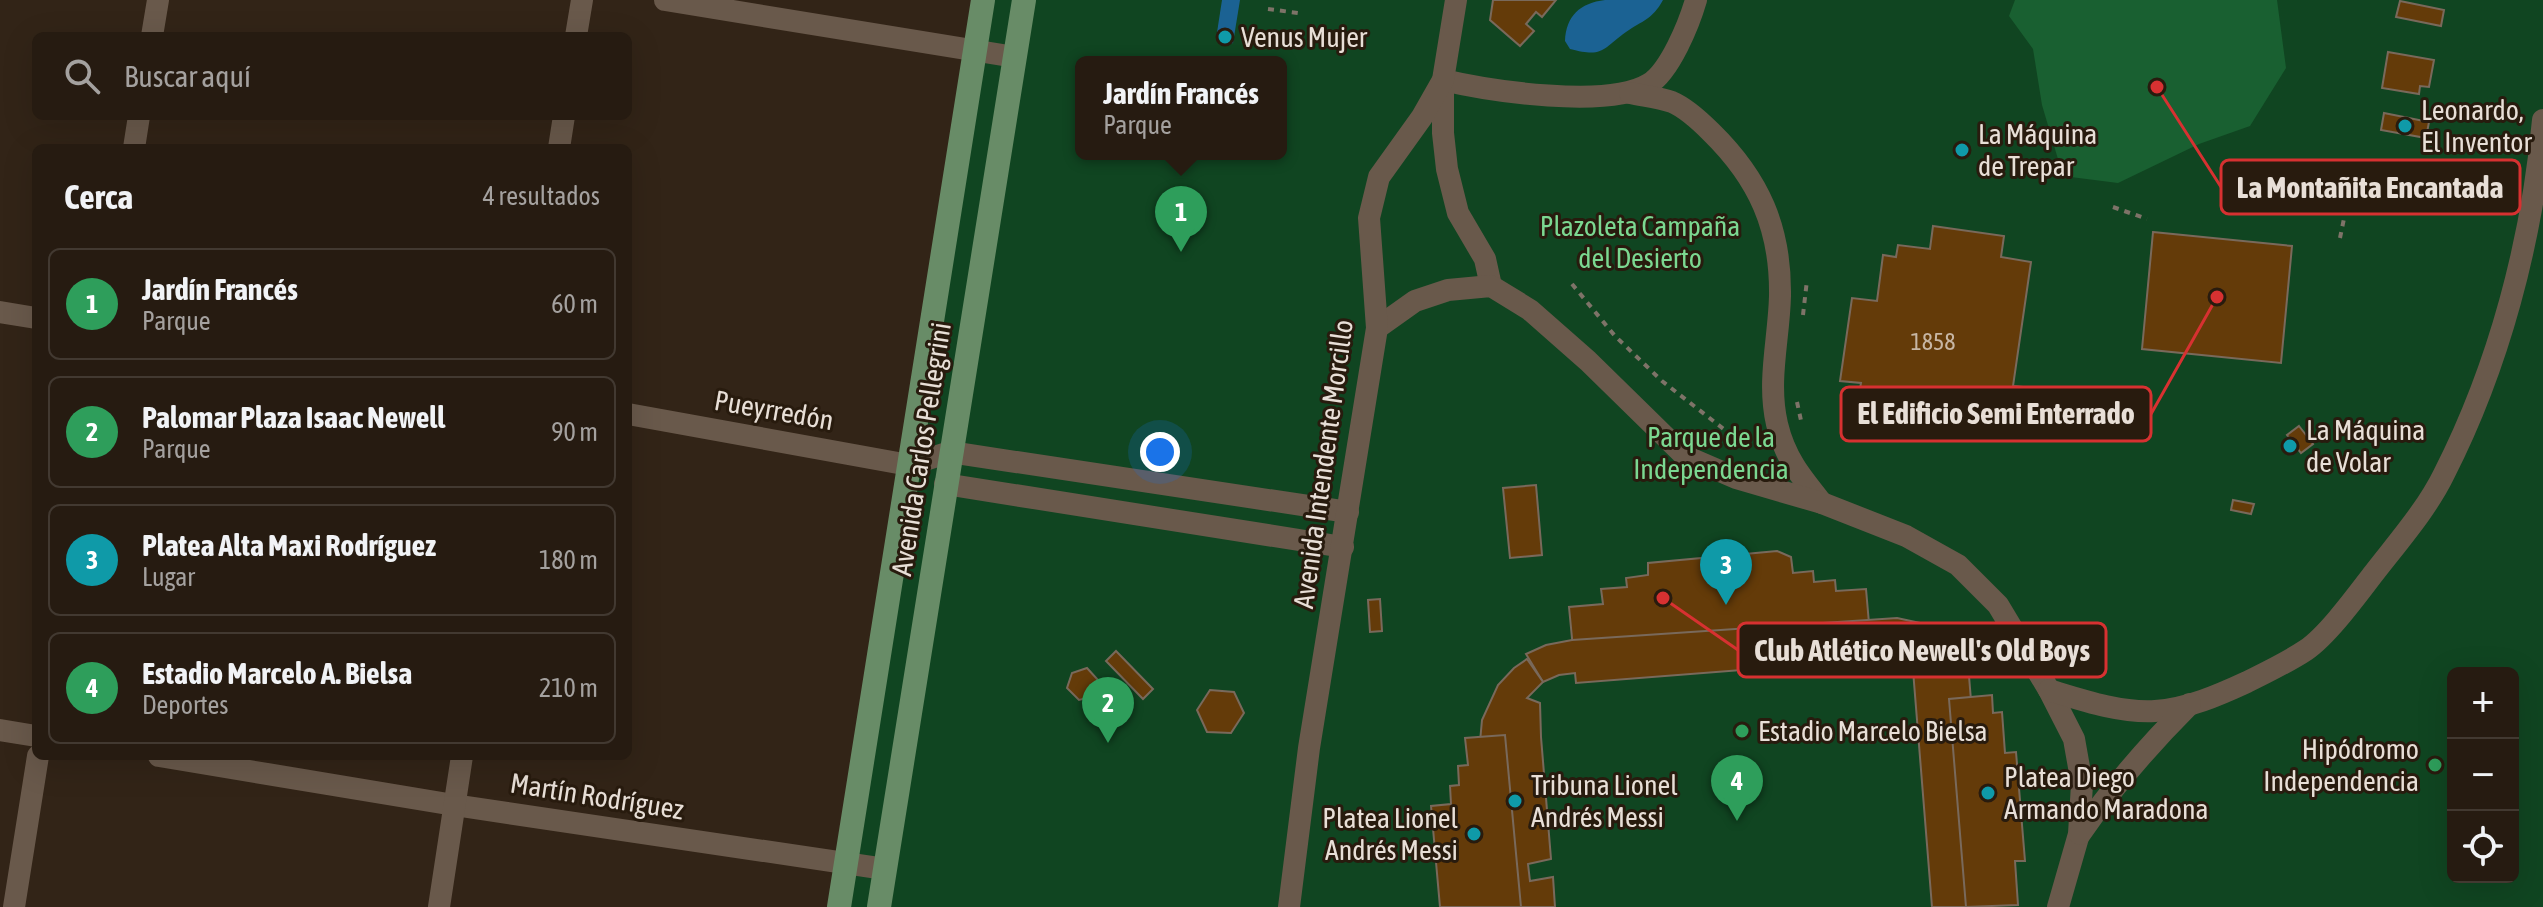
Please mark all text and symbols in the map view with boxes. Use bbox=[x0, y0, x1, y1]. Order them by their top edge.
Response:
place label: Venus Mujer bbox=[1241, 21, 1368, 53]
marker: Venus Mujer bbox=[1216, 28, 1234, 46]
search box bbox=[32, 32, 632, 120]
icon: search bbox=[60, 54, 104, 98]
popup bbox=[1075, 56, 1287, 160]
text: Buscar aquí bbox=[124, 59, 251, 93]
text: Jardín Francés bbox=[1103, 76, 1259, 110]
place label: Leonardo, El Inventor bbox=[2421, 94, 2532, 158]
text: Parque bbox=[1103, 110, 1172, 140]
marker: Leonardo, El Inventor bbox=[2396, 117, 2414, 135]
place label: La Máquina de Trepar bbox=[1978, 118, 2097, 182]
marker: La Máquina de Trepar bbox=[1953, 141, 1971, 159]
callout: La Montañita Encantada bbox=[2221, 160, 2520, 214]
text: La Montañita Encantada bbox=[2237, 170, 2503, 204]
text: Cerca bbox=[64, 177, 133, 216]
text: 4 resultados bbox=[483, 181, 600, 211]
pin: 1 bbox=[1155, 186, 1207, 252]
park label: Plazoleta Campaña del Desierto bbox=[1540, 210, 1740, 274]
text: Jardín Francés bbox=[142, 272, 298, 306]
text: 1 bbox=[86, 289, 98, 319]
text: 60 m bbox=[551, 289, 598, 319]
text: Parque bbox=[142, 306, 211, 336]
street label: Avenida Intendente Morcillo bbox=[1287, 318, 1359, 610]
street label: Avenida Carlos Pellegrini bbox=[885, 320, 957, 578]
house number: 1858 bbox=[1910, 328, 1956, 355]
street label: Pueyrredón bbox=[712, 384, 836, 436]
callout: El Edificio Semi Enterrado bbox=[1841, 387, 2151, 441]
text: El Edificio Semi Enterrado bbox=[1857, 396, 2135, 430]
text: Palomar Plaza Isaac Newell bbox=[142, 400, 445, 434]
place label: La Máquina de Volar bbox=[2306, 414, 2425, 478]
text: 2 bbox=[86, 417, 98, 447]
text: 90 m bbox=[551, 417, 598, 447]
park label: Parque de la Independencia bbox=[1633, 421, 1789, 485]
your location bbox=[1140, 432, 1180, 472]
text: Parque bbox=[142, 434, 211, 464]
marker: La Máquina de Volar bbox=[2281, 437, 2299, 455]
text: Platea Alta Maxi Rodríguez bbox=[142, 528, 436, 562]
pin: 3 bbox=[1700, 539, 1752, 605]
text: 3 bbox=[86, 545, 98, 575]
text: 180 m bbox=[539, 545, 598, 575]
text: Lugar bbox=[142, 562, 195, 592]
callout: Club Atlético Newell's Old Boys bbox=[1738, 623, 2106, 677]
text: Club Atlético Newell's Old Boys bbox=[1754, 633, 2090, 667]
text: Estadio Marcelo A. Bielsa bbox=[142, 656, 412, 690]
map controls bbox=[2447, 667, 2519, 883]
button: + bbox=[2447, 667, 2519, 739]
text: 4 bbox=[86, 673, 98, 703]
text: 210 m bbox=[539, 673, 598, 703]
pin: 2 bbox=[1082, 677, 1134, 743]
text: Deportes bbox=[142, 690, 229, 720]
place label: Estadio Marcelo Bielsa bbox=[1758, 715, 1988, 747]
marker: Estadio Marcelo Bielsa bbox=[1733, 722, 1751, 740]
place label: Hipódromo Independencia bbox=[2263, 733, 2419, 797]
button: − bbox=[2447, 739, 2519, 811]
pin: 4 bbox=[1711, 755, 1763, 821]
marker: Hipódromo Independencia bbox=[2426, 756, 2444, 774]
place label: Platea Diego Armando Maradona bbox=[2004, 761, 2209, 825]
street label: Martín Rodríguez bbox=[508, 766, 686, 826]
place label: Tribuna Lionel Andrés Messi bbox=[1531, 769, 1678, 833]
marker: Platea Diego Armando Maradona bbox=[1979, 784, 1997, 802]
marker: Tribuna Lionel Andrés Messi bbox=[1506, 792, 1524, 810]
place label: Platea Lionel Andrés Messi bbox=[1322, 802, 1459, 866]
button: locate bbox=[2447, 811, 2519, 883]
marker: Platea Lionel Andrés Messi bbox=[1465, 825, 1483, 843]

